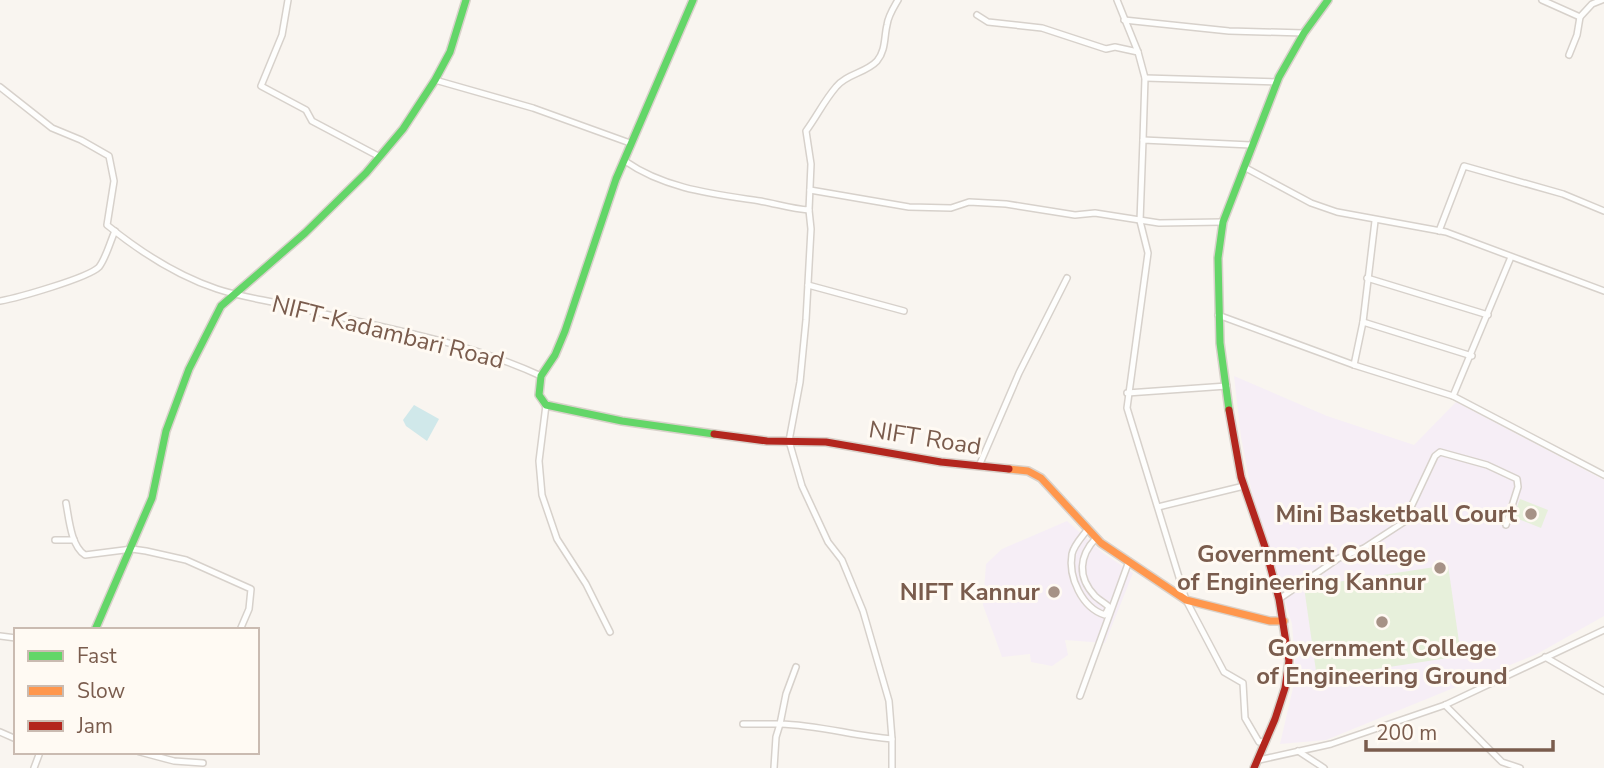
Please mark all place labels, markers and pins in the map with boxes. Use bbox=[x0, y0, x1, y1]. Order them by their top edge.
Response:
place label: Mini Basketball Court bbox=[1275, 498, 1518, 530]
marker: Mini Basketball Court bbox=[1523, 506, 1539, 522]
place label: Government College of Engineering Kannur bbox=[1177, 538, 1427, 598]
marker: Government College of Engineering Kannur bbox=[1432, 560, 1448, 576]
place label: NIFT Kannur bbox=[900, 576, 1041, 608]
marker: NIFT Kannur bbox=[1046, 584, 1062, 600]
marker: Government College of Engineering Ground bbox=[1374, 614, 1390, 630]
place label: Government College of Engineering Ground bbox=[1256, 632, 1508, 692]

